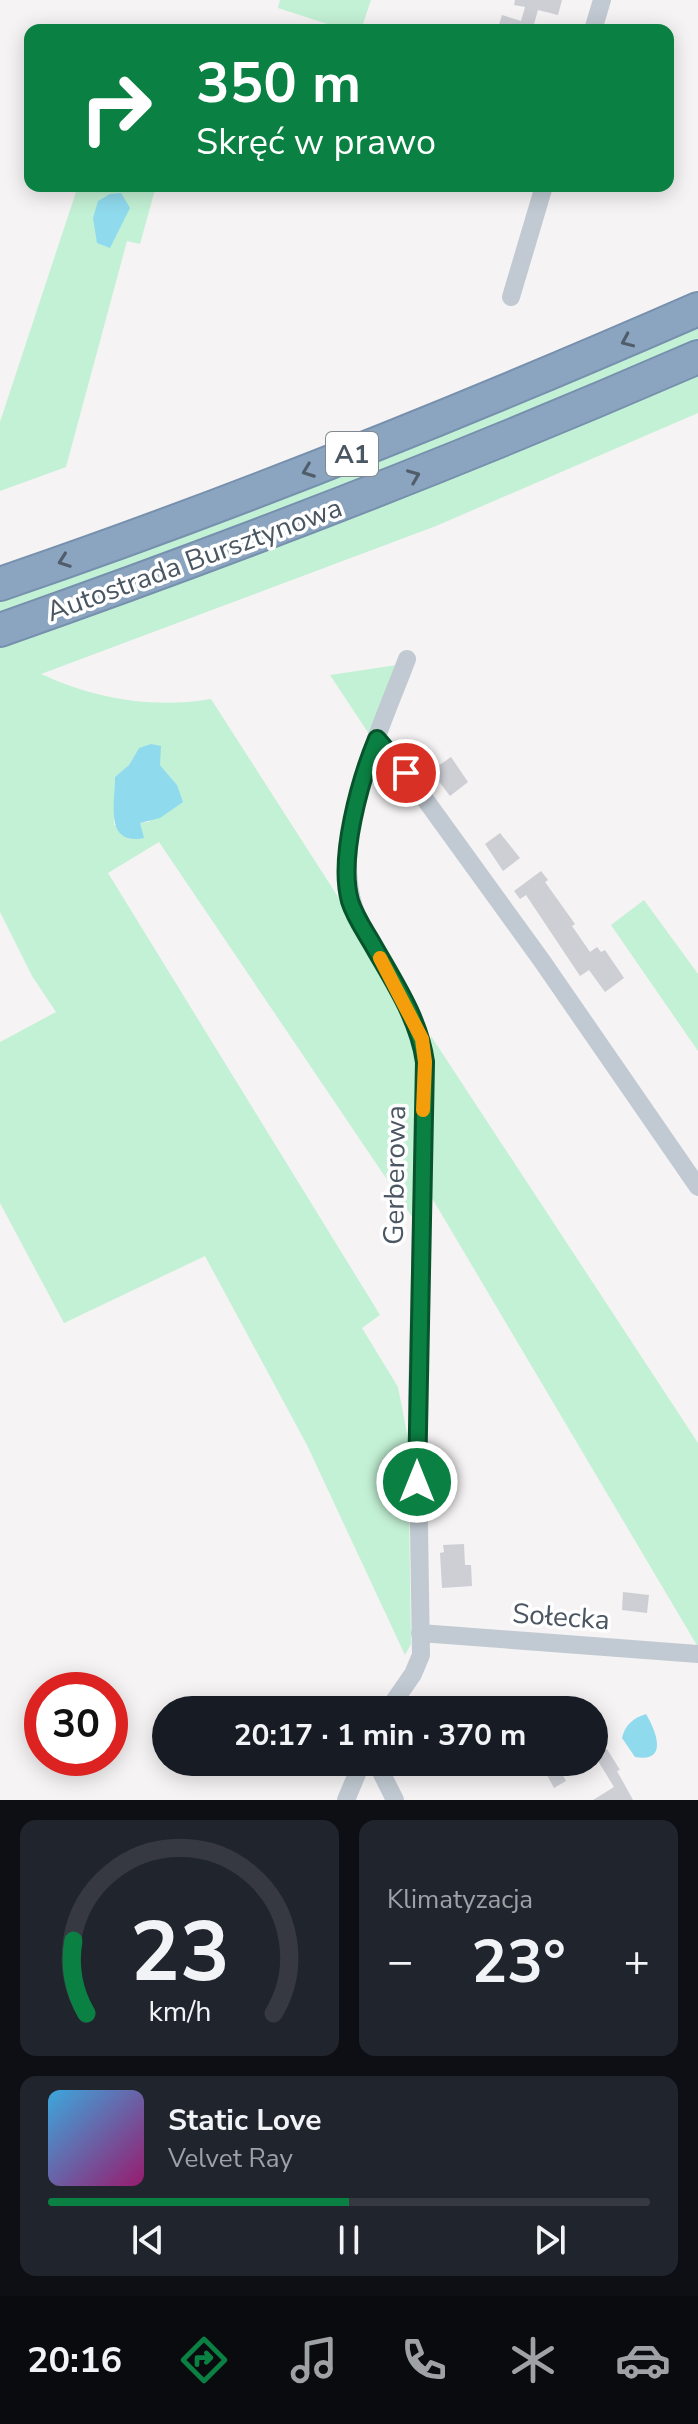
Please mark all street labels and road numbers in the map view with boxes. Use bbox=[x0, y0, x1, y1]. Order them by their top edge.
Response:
road number: A1 bbox=[326, 432, 378, 476]
street label: Autostrada Bursztynowa bbox=[41, 489, 347, 631]
street label: Gerberowa bbox=[375, 1105, 415, 1245]
street label: Sołecka bbox=[511, 1595, 611, 1639]

